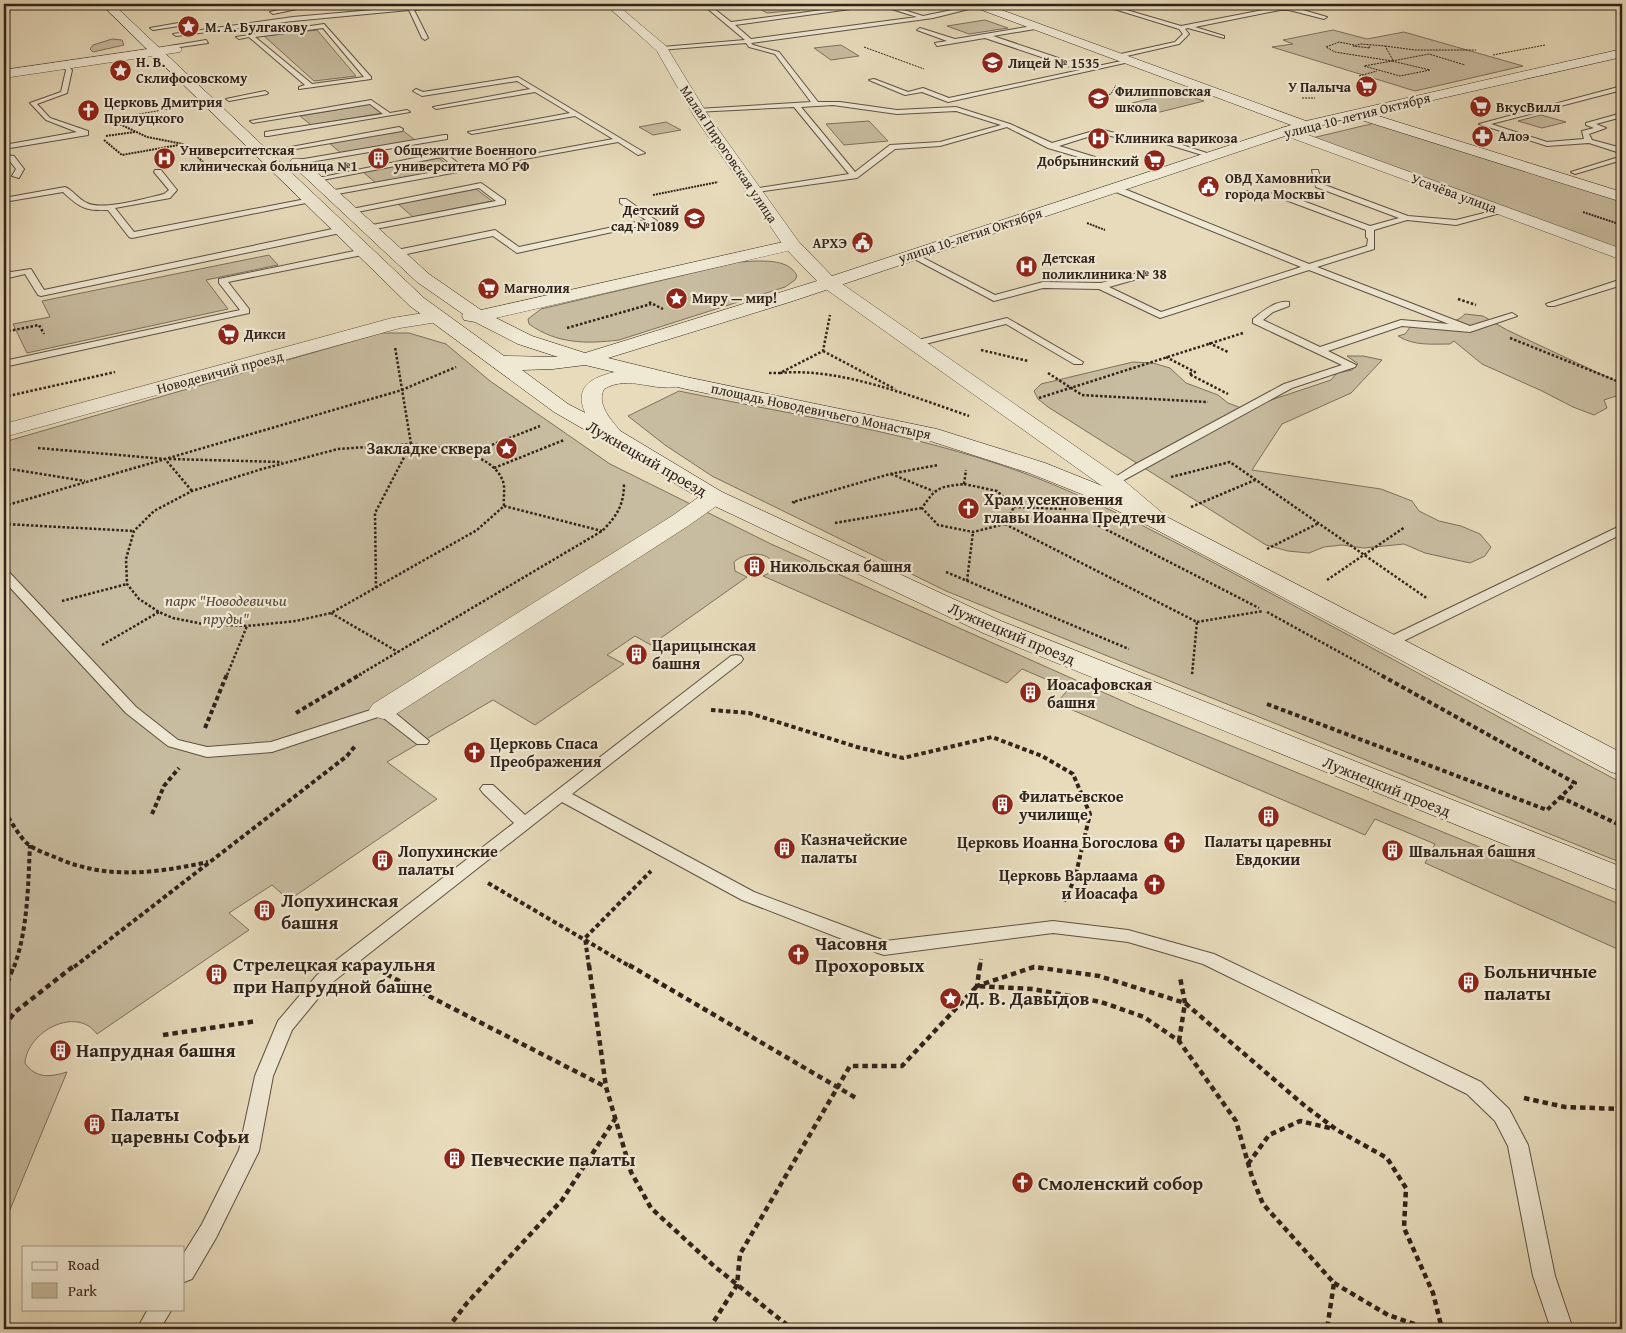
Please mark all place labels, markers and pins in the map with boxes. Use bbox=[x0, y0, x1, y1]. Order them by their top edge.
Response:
place icon: М. А. Булгакову bbox=[177, 15, 201, 39]
place label: М. А. Булгакову bbox=[205, 17, 308, 37]
school or university icon: Лицей № 1535 bbox=[980, 51, 1004, 75]
place label: Н. В. Склифосовскому bbox=[136, 52, 248, 88]
place label: Лицей № 1535 bbox=[1008, 53, 1100, 73]
place icon: Н. В. Склифосовскому bbox=[108, 58, 132, 82]
supermarket icon: У Палыча bbox=[1355, 75, 1379, 99]
place label: У Палыча bbox=[1288, 77, 1352, 97]
place label: Филипповская школа bbox=[1115, 81, 1211, 117]
school or university icon: Филипповская школа bbox=[1087, 87, 1111, 111]
place label: Церковь Дмитрия Прилуцкого bbox=[104, 92, 223, 128]
supermarket icon: ВкусВилл bbox=[1468, 95, 1492, 119]
place label: ВкусВилл bbox=[1496, 97, 1560, 117]
church icon: Церковь Дмитрия Прилуцкого bbox=[76, 98, 100, 122]
pharmacy icon: Алоэ bbox=[1470, 124, 1494, 148]
hospital icon: Клиника варикоза bbox=[1087, 126, 1111, 150]
place label: Алоэ bbox=[1498, 126, 1530, 146]
place label: Клиника варикоза bbox=[1115, 128, 1238, 148]
place label: Университетская клиническая больница №1 bbox=[180, 140, 358, 176]
place label: Общежитие Военного университета МО РФ bbox=[393, 140, 537, 176]
hospital icon: Университетская клиническая больница №1 bbox=[152, 146, 176, 170]
building icon: Общежитие Военного университета МО РФ bbox=[366, 146, 390, 170]
supermarket icon: Добрынинский bbox=[1143, 149, 1167, 173]
place label: Добрынинский bbox=[1036, 151, 1139, 171]
place label: ОВД Хамовники города Москвы bbox=[1225, 168, 1331, 204]
public building icon: ОВД Хамовники города Москвы bbox=[1197, 174, 1221, 198]
place label: Детский сад №1089 bbox=[611, 200, 679, 236]
school or university icon: Детский сад №1089 bbox=[683, 206, 707, 230]
public building icon: АРХЭ bbox=[851, 231, 875, 255]
place label: АРХЭ bbox=[812, 233, 847, 253]
place label: Детская поликлиника № 38 bbox=[1041, 248, 1167, 284]
hospital icon: Детская поликлиника № 38 bbox=[1014, 254, 1038, 278]
supermarket icon: Магнолия bbox=[476, 276, 500, 300]
place label: Магнолия bbox=[504, 278, 570, 298]
place icon: Миру — мир! bbox=[664, 286, 688, 310]
place label: Миру — мир! bbox=[692, 288, 777, 308]
supermarket icon: Дикси bbox=[216, 322, 240, 346]
place label: Дикси bbox=[243, 324, 286, 344]
place label: Закладке сквера bbox=[367, 436, 492, 460]
place icon: Закладке сквера bbox=[495, 436, 519, 460]
place label: Храм усекновения главы Иоанна Предтечи bbox=[984, 487, 1166, 529]
church icon: Храм усекновения главы Иоанна Предтечи bbox=[956, 496, 980, 520]
building icon: Никольская башня bbox=[742, 554, 766, 578]
place label: Никольская башня bbox=[770, 554, 912, 578]
place label: Царицынская башня bbox=[652, 633, 756, 675]
building icon: Царицынская башня bbox=[624, 642, 648, 666]
place label: Иоасафовская башня bbox=[1047, 672, 1152, 714]
building icon: Иоасафовская башня bbox=[1019, 681, 1043, 705]
place label: Церковь Спаса Преображения bbox=[490, 731, 602, 773]
church icon: Церковь Спаса Преображения bbox=[462, 740, 486, 764]
place label: Филатьевское училище bbox=[1018, 784, 1124, 826]
building icon: Филатьевское училище bbox=[991, 793, 1015, 817]
building icon: Палаты царевны Евдокии bbox=[1256, 805, 1280, 829]
place label: Казначейские палаты bbox=[801, 827, 907, 869]
place label: Палаты царевны Евдокии bbox=[1205, 829, 1332, 871]
place label: Церковь Иоанна Богослова bbox=[957, 830, 1159, 854]
church icon: Церковь Иоанна Богослова bbox=[1162, 830, 1186, 854]
building icon: Казначейские палаты bbox=[773, 836, 797, 860]
place label: Лопухинские палаты bbox=[398, 839, 498, 881]
building icon: Швальная башня bbox=[1381, 839, 1405, 863]
place label: Швальная башня bbox=[1409, 839, 1536, 863]
building icon: Лопухинские палаты bbox=[370, 848, 394, 872]
place label: Церковь Варлаама и Иоасафа bbox=[999, 863, 1139, 905]
church icon: Церковь Варлаама и Иоасафа bbox=[1142, 872, 1166, 896]
place label: Лопухинская башня bbox=[281, 886, 398, 936]
building icon: Лопухинская башня bbox=[253, 899, 277, 923]
place label: Часовня Прохоровых bbox=[815, 929, 924, 979]
church icon: Часовня Прохоровых bbox=[787, 942, 811, 966]
place label: Стрелецкая караульня при Напрудной башне bbox=[233, 950, 436, 1000]
place label: Больничные палаты bbox=[1484, 957, 1597, 1007]
building icon: Стрелецкая караульня при Напрудной башне bbox=[205, 963, 229, 987]
building icon: Больничные палаты bbox=[1456, 970, 1480, 994]
place label: Д. В. Давыдов bbox=[965, 984, 1090, 1012]
place icon: Д. В. Давыдов bbox=[938, 986, 962, 1010]
place label: Напрудная башня bbox=[76, 1036, 236, 1064]
building icon: Напрудная башня bbox=[48, 1038, 72, 1062]
place label: Палаты царевны Софьи bbox=[111, 1100, 249, 1150]
building icon: Палаты царевны Софьи bbox=[83, 1113, 107, 1137]
place label: Певческие палаты bbox=[471, 1145, 636, 1173]
building icon: Певческие палаты bbox=[443, 1147, 467, 1171]
place label: Смоленский собор bbox=[1038, 1169, 1203, 1197]
church icon: Смоленский собор bbox=[1010, 1171, 1034, 1195]

